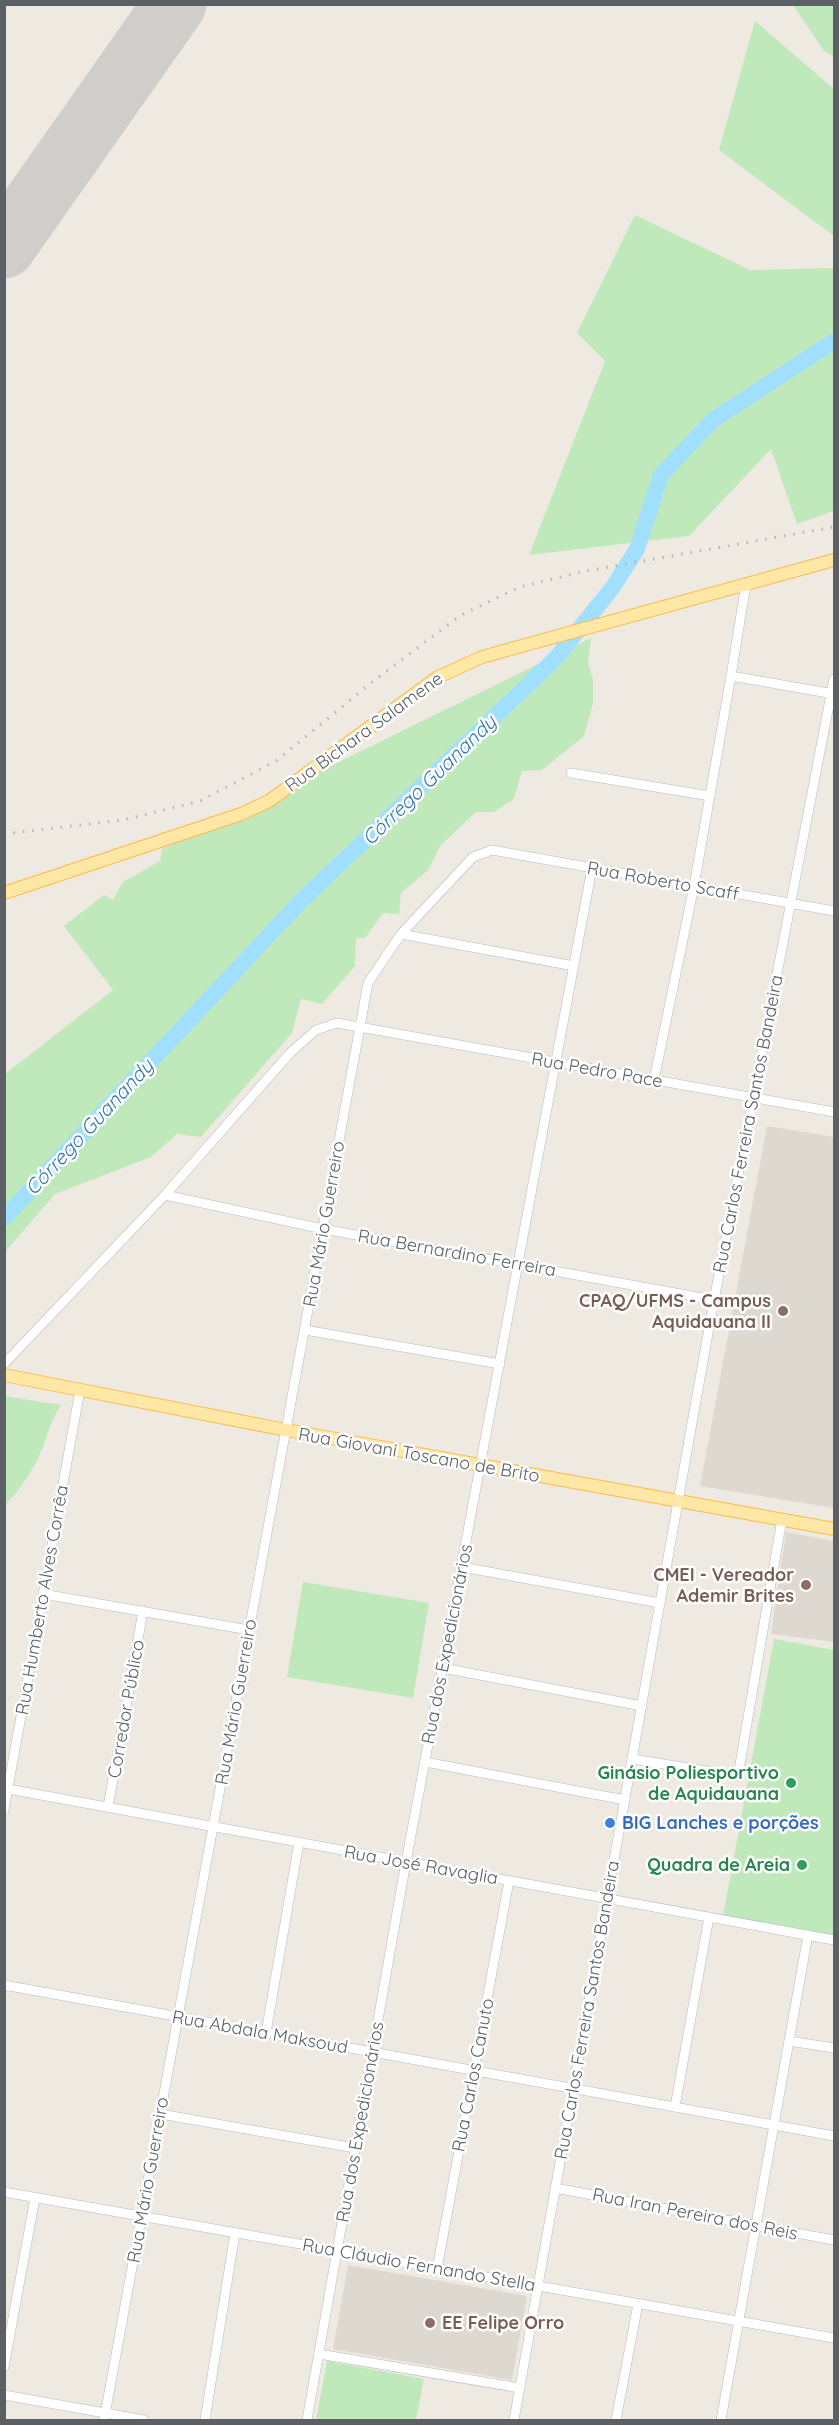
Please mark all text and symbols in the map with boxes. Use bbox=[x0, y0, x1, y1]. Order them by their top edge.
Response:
street label: Rua Bichara Salamene bbox=[280, 667, 447, 797]
water label: Córrego Guanandy bbox=[356, 708, 502, 850]
street label: Rua Roberto Scaff bbox=[585, 856, 741, 905]
street label: Rua Carlos Ferreira Santos Bandeira bbox=[707, 973, 788, 1275]
street label: Rua Pedro Pace bbox=[530, 1047, 665, 1092]
water label: Córrego Guanandy bbox=[19, 1052, 159, 1200]
street label: Rua Mário Guerreiro bbox=[298, 1139, 349, 1309]
street label: Rua Bernardino Ferreira bbox=[356, 1224, 558, 1281]
place label: CPAQ/UFMS - Campus Aquidauana II bbox=[579, 1289, 771, 1333]
marker: CPAQ/UFMS - Campus Aquidauana II bbox=[776, 1304, 790, 1318]
street label: Rua Giovani Toscano de Brito bbox=[297, 1422, 541, 1487]
street label: Rua Humberto Alves Corrêa bbox=[10, 1483, 73, 1717]
street label: Rua dos Expedicionários bbox=[416, 1542, 477, 1746]
place label: CMEI - Vereador Ademir Brites bbox=[653, 1563, 794, 1607]
marker: CMEI - Vereador Ademir Brites bbox=[799, 1578, 813, 1592]
street label: Rua Mário Guerreiro bbox=[210, 1617, 261, 1787]
street label: Corredor Público bbox=[102, 1638, 149, 1780]
place label: Ginásio Poliesportivo de Aquidauana bbox=[597, 1761, 779, 1805]
marker: Ginásio Poliesportivo de Aquidauana bbox=[784, 1776, 798, 1790]
place label: BIG Lanches e porções bbox=[622, 1811, 819, 1834]
marker: BIG Lanches e porções bbox=[603, 1816, 617, 1830]
street label: Rua José Ravaglia bbox=[342, 1840, 500, 1889]
place label: Quadra de Areia bbox=[647, 1853, 790, 1876]
marker: Quadra de Areia bbox=[795, 1858, 809, 1872]
street label: Rua Carlos Ferreira Santos Bandeira bbox=[549, 1859, 624, 2161]
street label: Rua Carlos Canuto bbox=[446, 1996, 499, 2154]
street label: Rua Abdala Maksoud bbox=[170, 2005, 350, 2058]
street label: Rua dos Expedicionários bbox=[331, 2020, 388, 2224]
street label: Rua Mário Guerreiro bbox=[122, 2095, 173, 2265]
street label: Rua Iran Pereira dos Reis bbox=[590, 2182, 800, 2245]
street label: Rua Cláudio Fernando Stella bbox=[301, 2233, 537, 2296]
place label: EE Felipe Orro bbox=[442, 2311, 564, 2334]
marker: EE Felipe Orro bbox=[423, 2316, 437, 2330]

